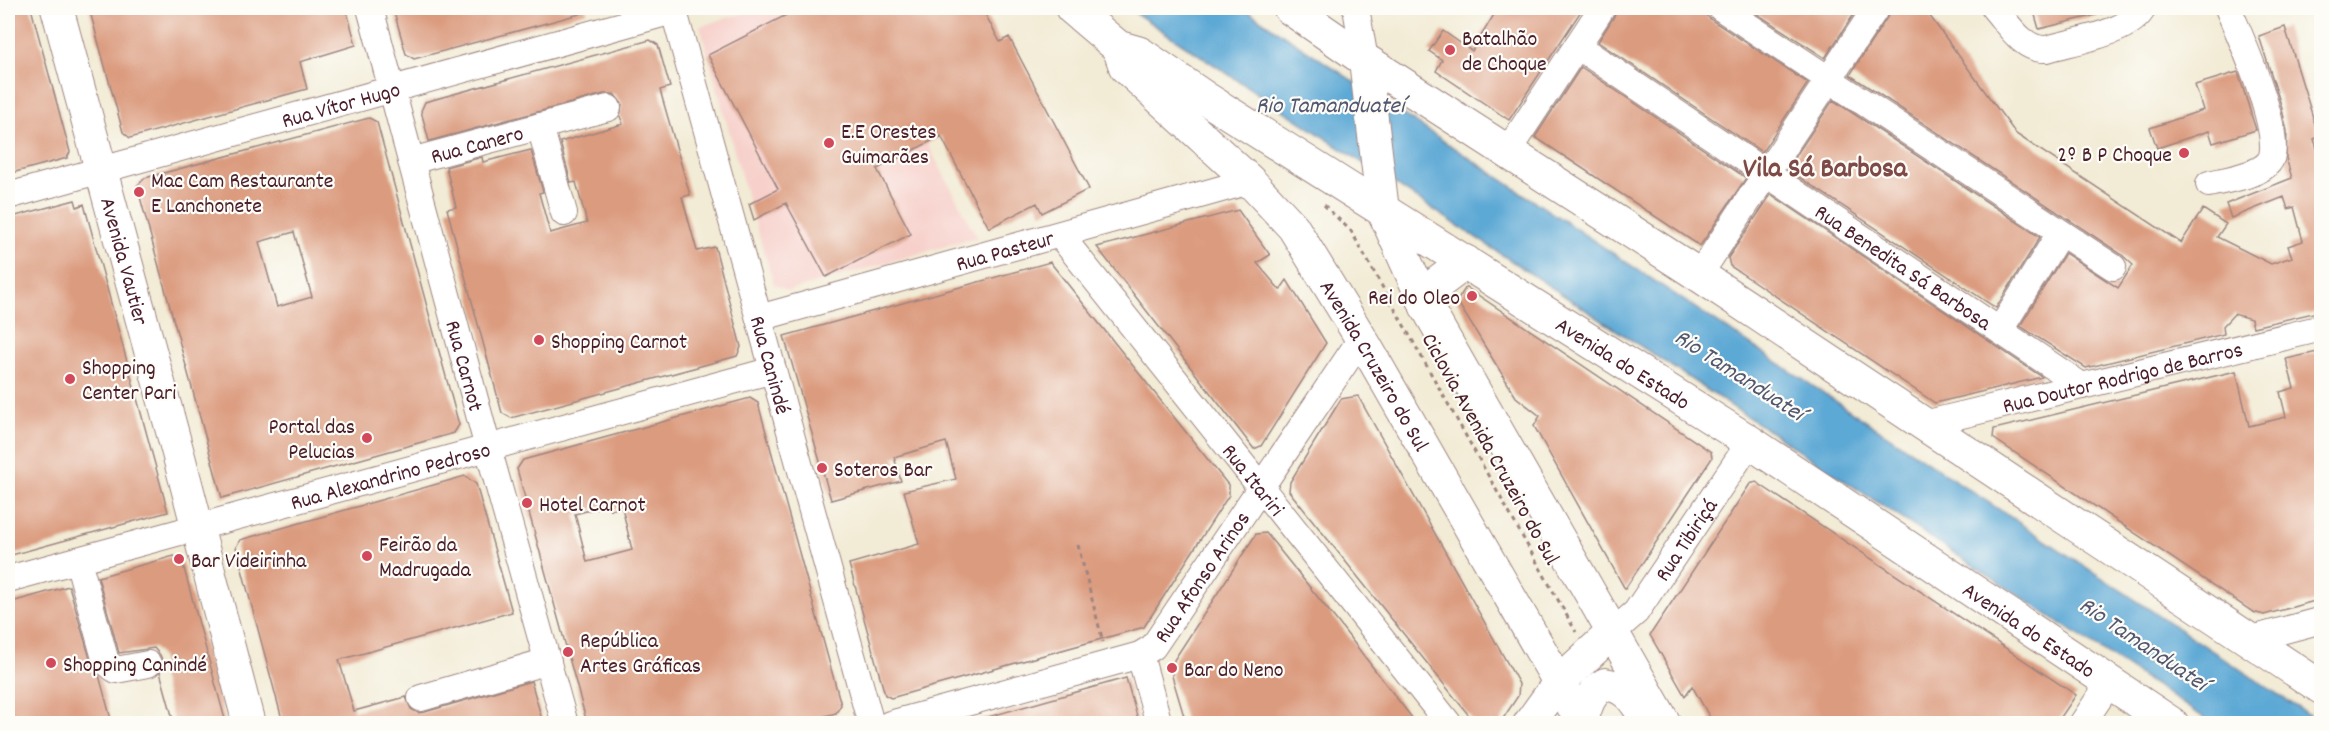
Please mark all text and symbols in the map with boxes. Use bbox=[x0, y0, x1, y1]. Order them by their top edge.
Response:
place label: Batalhão de Choque bbox=[1462, 25, 1547, 81]
marker: Batalhão de Choque bbox=[1443, 43, 1457, 57]
street label: Rua Vítor Hugo bbox=[279, 76, 404, 138]
water label: Rio Tamanduateí bbox=[1256, 90, 1411, 124]
place label: E.E Orestes Guimarães bbox=[841, 118, 936, 174]
street label: Rua Canero bbox=[428, 119, 527, 174]
marker: E.E Orestes Guimarães bbox=[822, 136, 836, 150]
place label: 2º B P Choque bbox=[2057, 141, 2172, 172]
marker: 2º B P Choque bbox=[2177, 146, 2191, 160]
district label: Vila Sá Barbosa bbox=[1743, 151, 1908, 191]
place label: Mac Cam Restaurante E Lanchonete bbox=[151, 167, 333, 223]
marker: Mac Cam Restaurante E Lanchonete bbox=[132, 185, 146, 199]
street label: Avenida Vautier bbox=[90, 194, 155, 330]
street label: Rua Benedita Sá Barbosa bbox=[1807, 198, 1997, 340]
street label: Rua Pasteur bbox=[953, 224, 1059, 281]
street label: Avenida Cruzeiro do Sul bbox=[1310, 275, 1435, 458]
place label: Rei do Oleo bbox=[1368, 284, 1460, 315]
marker: Rei do Oleo bbox=[1465, 289, 1479, 303]
street label: Avenida do Estado bbox=[1548, 311, 1695, 419]
street label: Rua Canindé bbox=[740, 313, 797, 418]
street label: Rua Carnot bbox=[435, 317, 489, 415]
water label: Rio Tamanduateí bbox=[1667, 322, 1815, 435]
place label: Shopping Carnot bbox=[551, 328, 687, 359]
street label: Ciclovia Avenida Cruzeiro do Sul bbox=[1412, 328, 1566, 571]
marker: Shopping Carnot bbox=[532, 333, 546, 347]
street label: Rua Doutor Rodrigo de Barros bbox=[2000, 336, 2246, 423]
place label: Shopping Center Pari bbox=[82, 354, 176, 410]
marker: Shopping Center Pari bbox=[63, 372, 77, 386]
place label: Portal das Pelucias bbox=[268, 413, 355, 469]
marker: Portal das Pelucias bbox=[360, 431, 374, 445]
street label: Rua Alexandrino Pedroso bbox=[288, 436, 494, 520]
street label: Rua Itariri bbox=[1213, 438, 1290, 524]
place label: Soteros Bar bbox=[834, 456, 933, 487]
marker: Soteros Bar bbox=[815, 461, 829, 475]
place label: Hotel Carnot bbox=[539, 491, 646, 522]
street label: Rua Tibiriçá bbox=[1649, 493, 1727, 589]
marker: Hotel Carnot bbox=[520, 496, 534, 510]
street label: Rua Afonso Arinos bbox=[1148, 506, 1259, 650]
place label: Feirão da Madrugada bbox=[379, 531, 471, 587]
place label: Bar Videirinha bbox=[191, 547, 307, 578]
marker: Feirão da Madrugada bbox=[360, 549, 374, 563]
marker: Bar Videirinha bbox=[172, 552, 186, 566]
street label: Avenida do Estado bbox=[1955, 576, 2100, 687]
water label: Rio Tamanduateí bbox=[2071, 590, 2219, 705]
place label: República Artes Gráficas bbox=[580, 627, 701, 683]
marker: República Artes Gráficas bbox=[561, 645, 575, 659]
place label: Shopping Canindé bbox=[63, 651, 207, 682]
marker: Shopping Canindé bbox=[44, 656, 58, 670]
place label: Bar do Neno bbox=[1184, 656, 1284, 687]
marker: Bar do Neno bbox=[1165, 661, 1179, 675]

